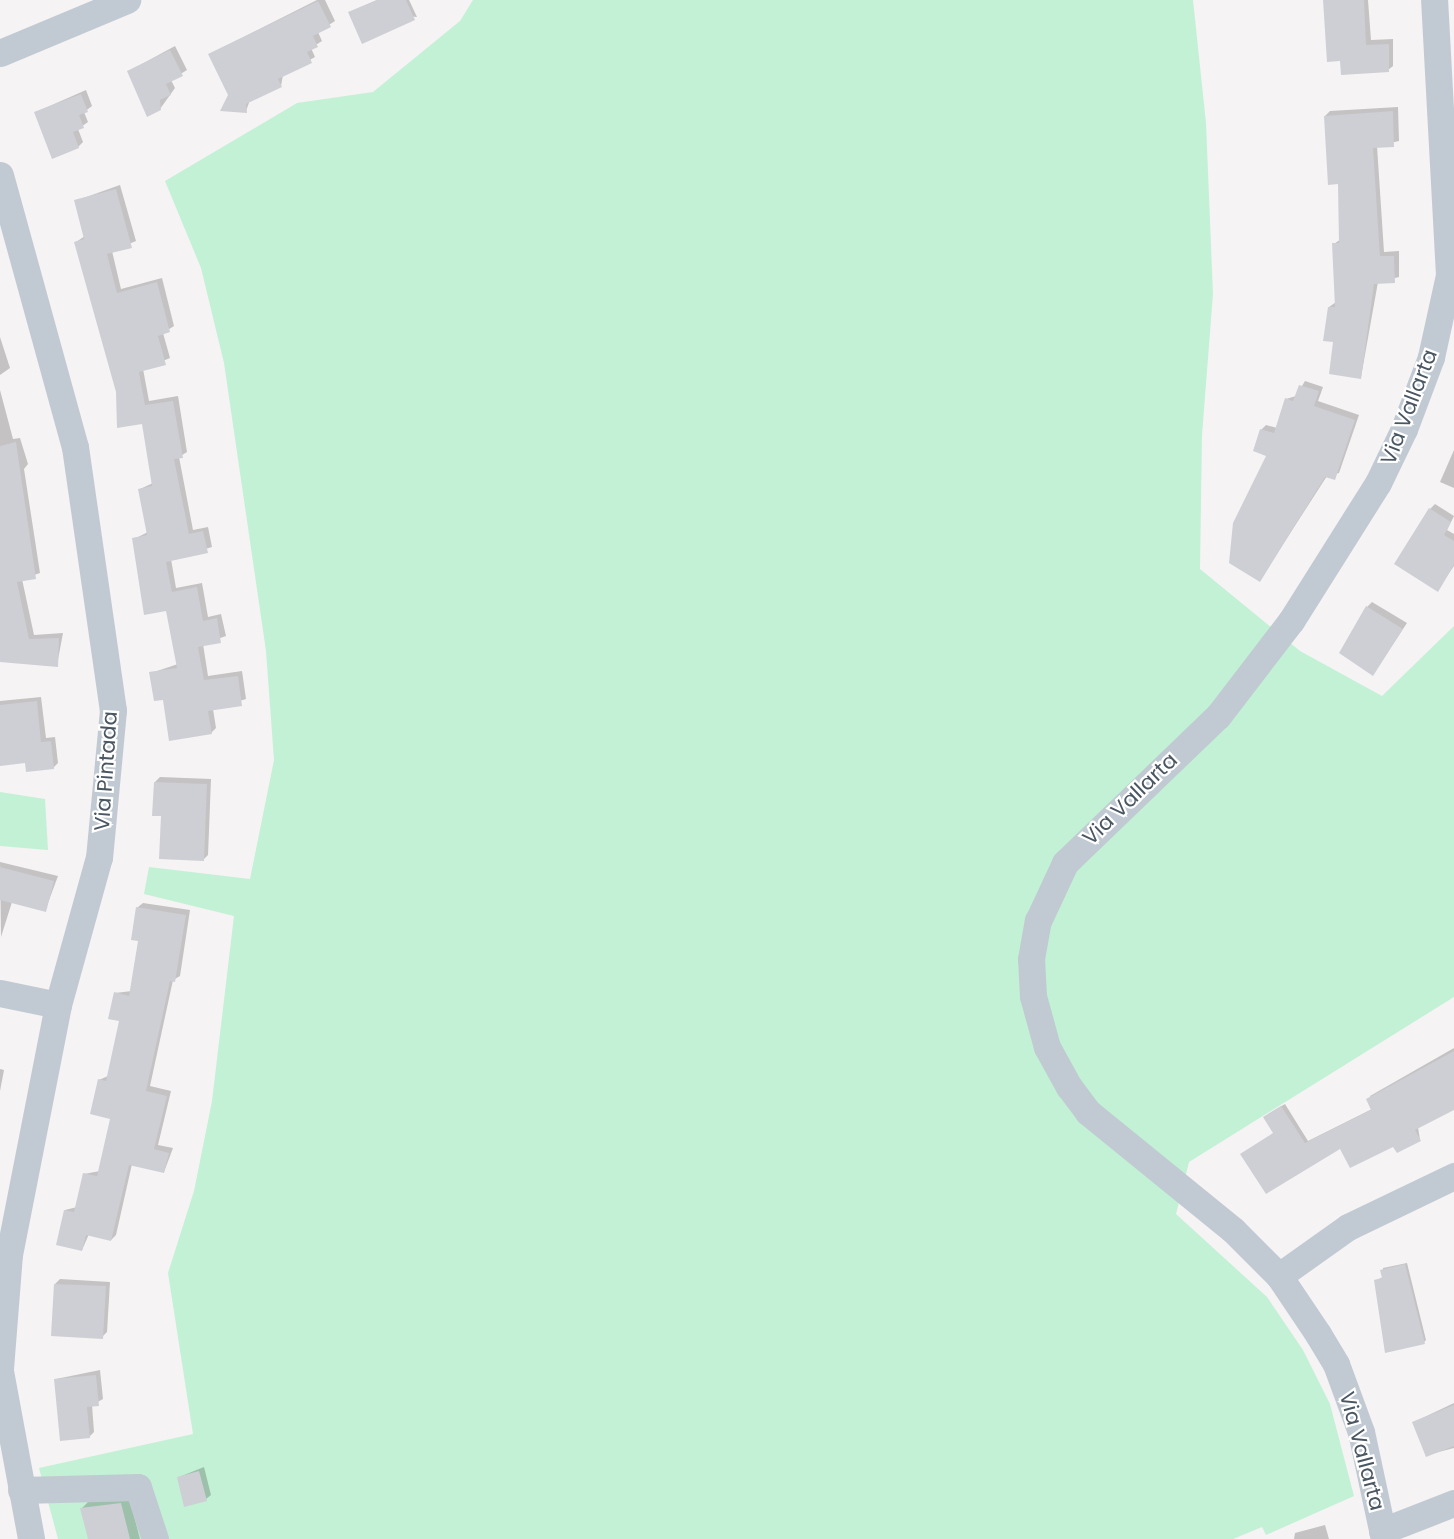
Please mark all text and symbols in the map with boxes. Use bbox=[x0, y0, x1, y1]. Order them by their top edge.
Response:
street label: Via Vallarta bbox=[1375, 346, 1443, 468]
street label: Via Pintada bbox=[89, 710, 123, 832]
street label: Via Vallarta bbox=[1077, 748, 1183, 850]
street label: Via Vallarta bbox=[1334, 1389, 1390, 1513]

